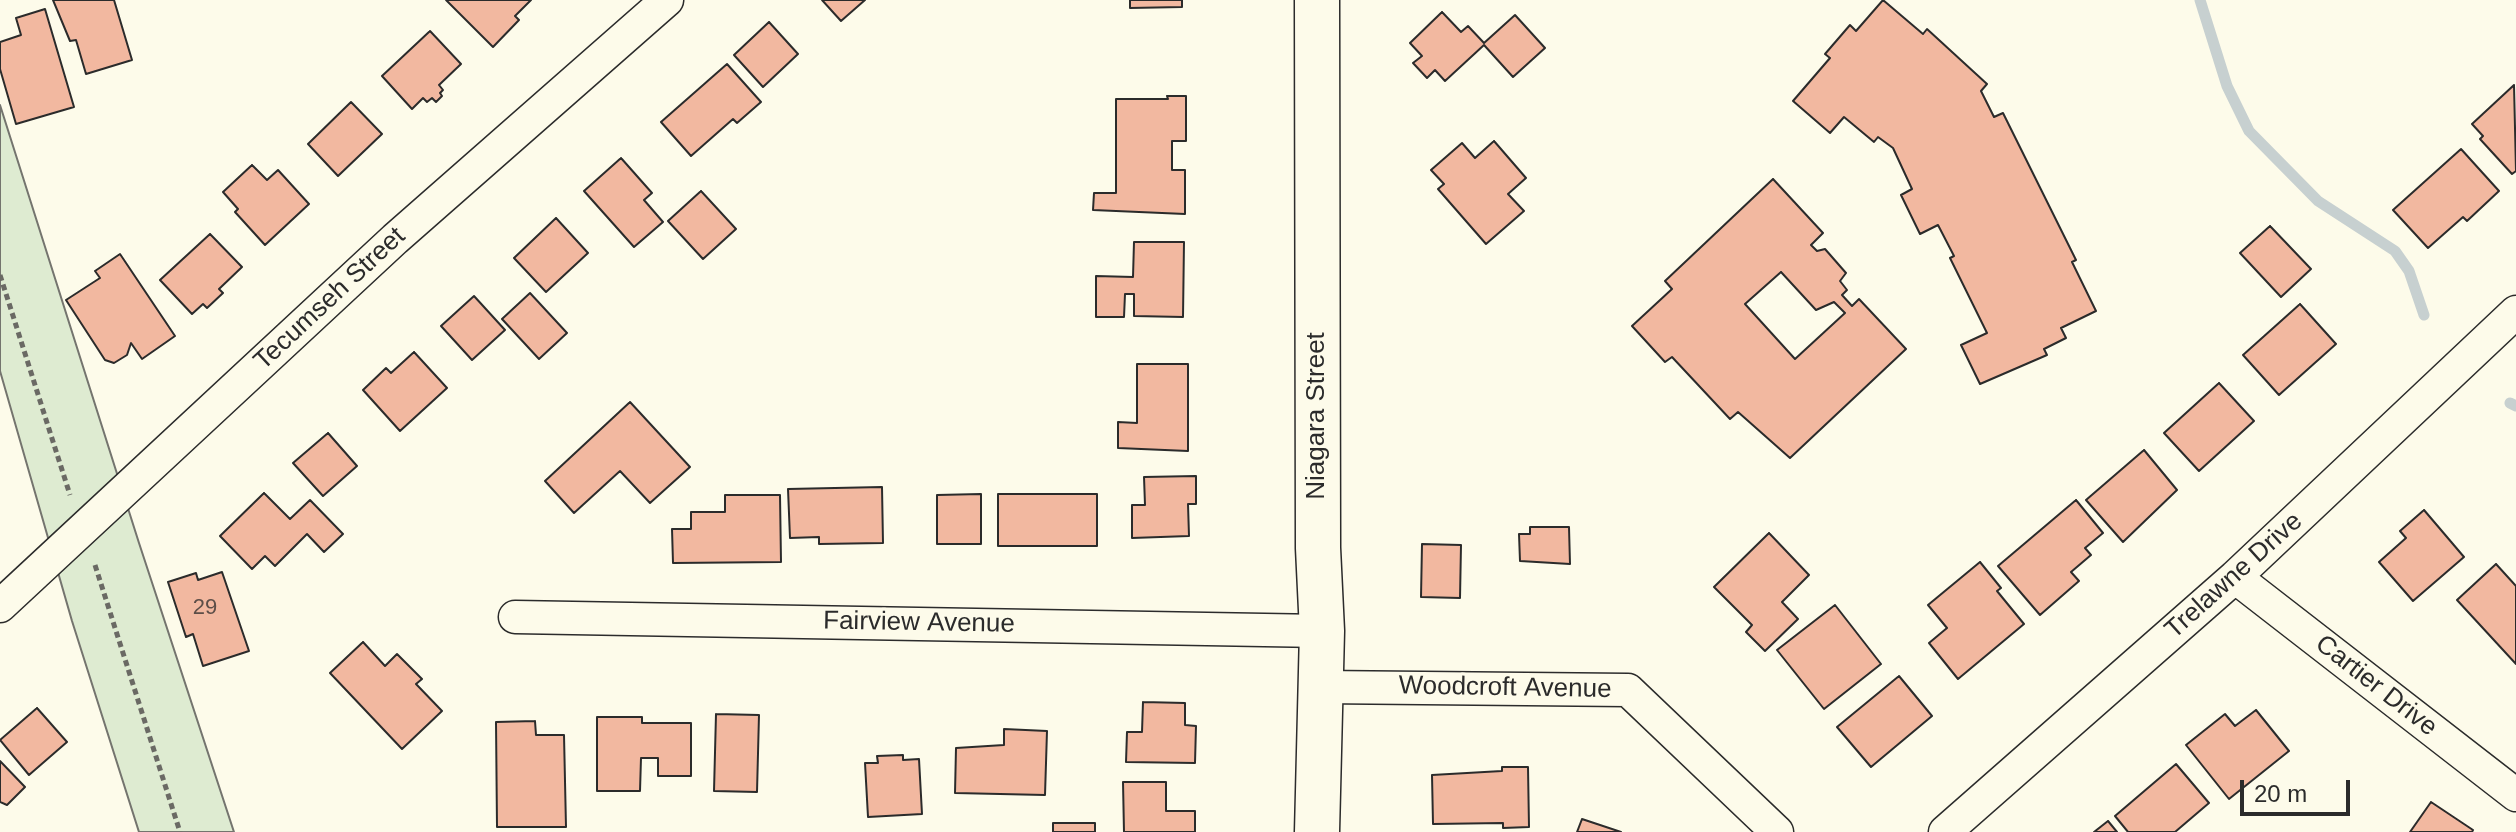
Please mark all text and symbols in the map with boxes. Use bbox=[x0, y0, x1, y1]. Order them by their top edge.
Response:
street label: Tecumseh Street bbox=[248, 221, 412, 377]
street label: Niagara Street bbox=[1301, 332, 1333, 500]
street label: Trelawne Drive bbox=[2159, 506, 2309, 646]
house number: 29 bbox=[193, 595, 217, 621]
street label: Fairview Avenue bbox=[823, 606, 1015, 640]
street label: Cartier Drive bbox=[2309, 629, 2443, 743]
street label: Woodcroft Avenue bbox=[1398, 671, 1612, 705]
scale bar bbox=[2244, 764, 2354, 814]
text: 20 m bbox=[2254, 780, 2307, 807]

